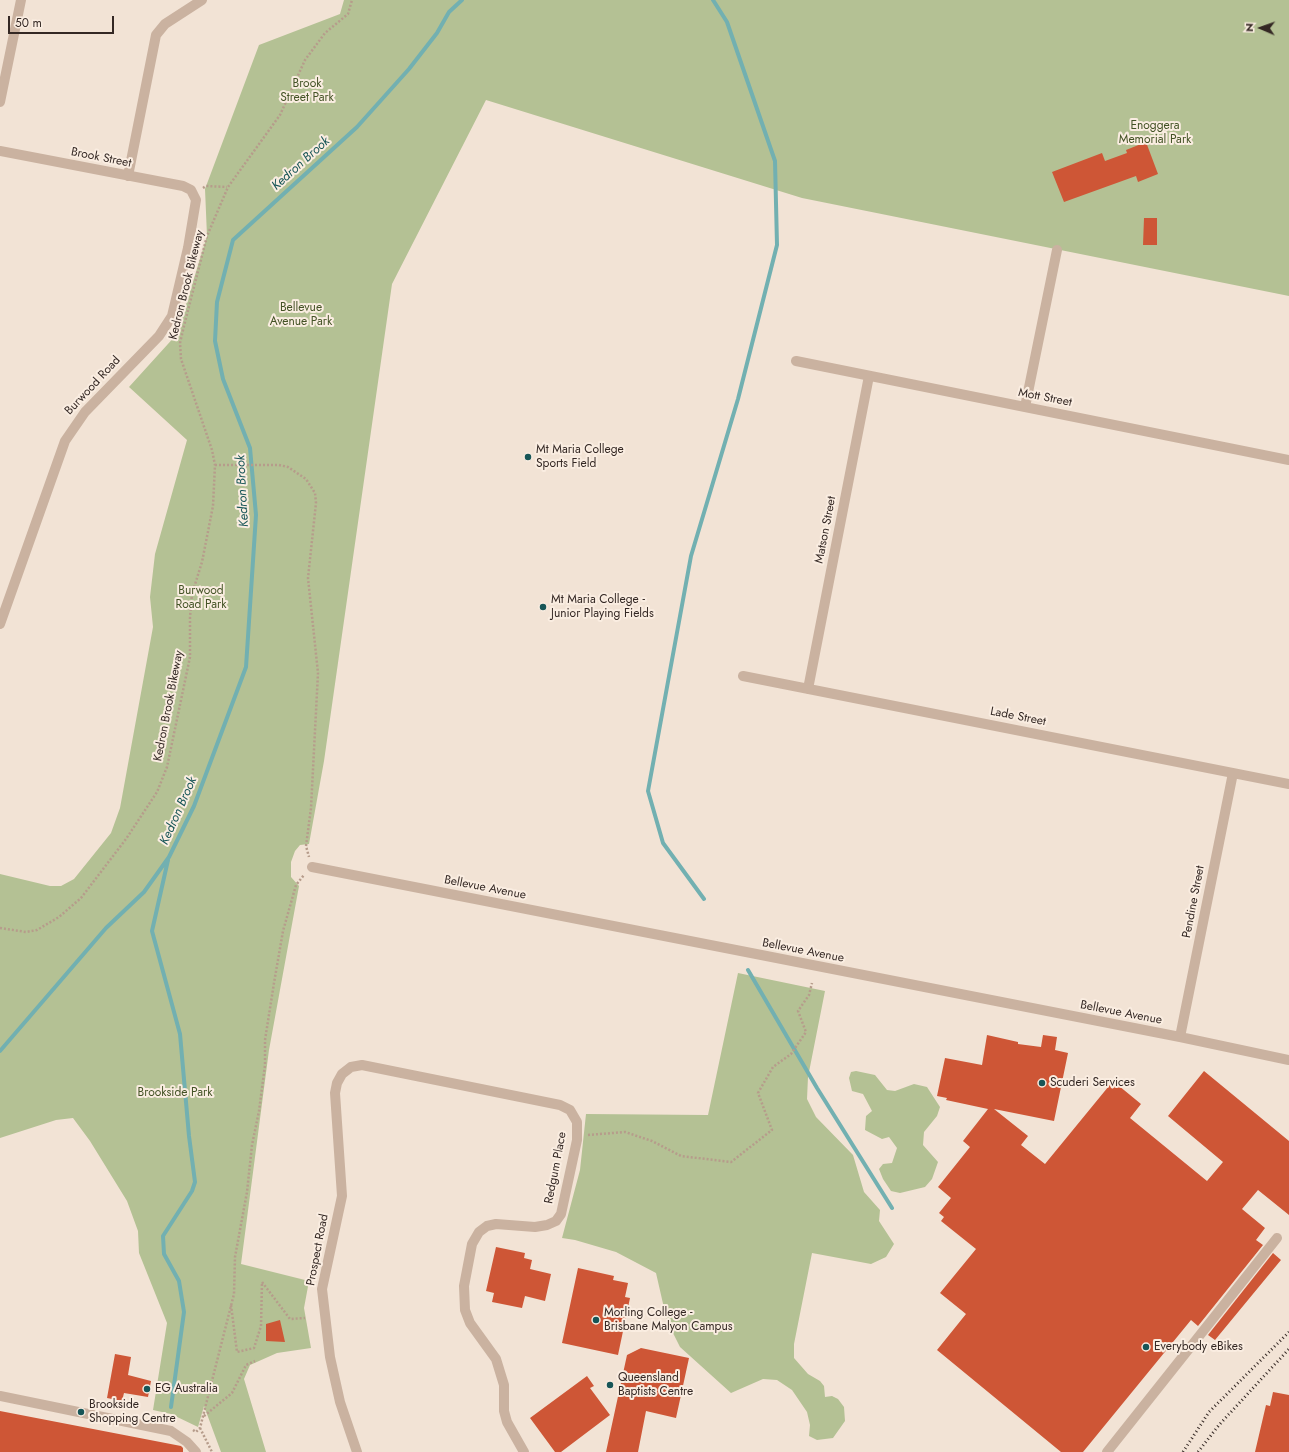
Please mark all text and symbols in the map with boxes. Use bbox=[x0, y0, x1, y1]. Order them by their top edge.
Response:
scale bar bbox=[10, 8, 116, 34]
north arrow bbox=[1241, 8, 1281, 48]
text: 50 m bbox=[15, 14, 42, 32]
text: N bbox=[1241, 23, 1257, 32]
park label: Brook Street Park bbox=[280, 77, 334, 105]
park label: Enoggera Memorial Park bbox=[1119, 119, 1191, 147]
water label: Kedron Brook bbox=[269, 134, 333, 194]
street label: Brook Street bbox=[70, 145, 132, 171]
street label: Kedron Brook Bikeway bbox=[166, 229, 208, 341]
park label: Bellevue Avenue Park bbox=[270, 301, 332, 329]
street label: Burwood Road bbox=[62, 354, 124, 418]
street label: Mott Street bbox=[1017, 386, 1073, 410]
place label: Mt Maria College Sports Field bbox=[536, 443, 624, 471]
marker: Mt Maria College Sports Field bbox=[523, 452, 533, 462]
water label: Kedron Brook bbox=[233, 454, 253, 528]
street label: Matson Street bbox=[812, 495, 840, 565]
park label: Burwood Road Park bbox=[176, 584, 226, 612]
place label: Mt Maria College - Junior Playing Fields bbox=[551, 593, 654, 621]
marker: Mt Maria College - Junior Playing Fields bbox=[538, 602, 548, 612]
street label: Kedron Brook Bikeway bbox=[151, 649, 187, 763]
street label: Lade Street bbox=[989, 705, 1047, 729]
water label: Kedron Brook bbox=[157, 775, 201, 847]
street label: Pendine Street bbox=[1180, 865, 1208, 939]
street label: Bellevue Avenue bbox=[443, 873, 527, 903]
street label: Bellevue Avenue bbox=[761, 936, 845, 966]
street label: Bellevue Avenue bbox=[1079, 998, 1163, 1028]
place label: Scuderi Services bbox=[1050, 1076, 1135, 1090]
marker: Scuderi Services bbox=[1037, 1078, 1047, 1088]
park label: Brookside Park bbox=[138, 1086, 212, 1100]
street label: Redgum Place bbox=[542, 1131, 570, 1205]
street label: Prospect Road bbox=[304, 1213, 332, 1287]
place label: Morling College - Brisbane Malyon Campus bbox=[604, 1306, 733, 1334]
marker: Morling College - Brisbane Malyon Campus bbox=[591, 1315, 601, 1325]
place label: Everybody eBikes bbox=[1154, 1340, 1243, 1354]
marker: Everybody eBikes bbox=[1141, 1342, 1151, 1352]
place label: Queensland Baptists Centre bbox=[618, 1371, 693, 1399]
marker: Queensland Baptists Centre bbox=[605, 1380, 615, 1390]
place label: EG Australia bbox=[155, 1382, 218, 1396]
marker: EG Australia bbox=[142, 1384, 152, 1394]
place label: Brookside Shopping Centre bbox=[89, 1398, 176, 1426]
marker: Brookside Shopping Centre bbox=[76, 1407, 86, 1417]

